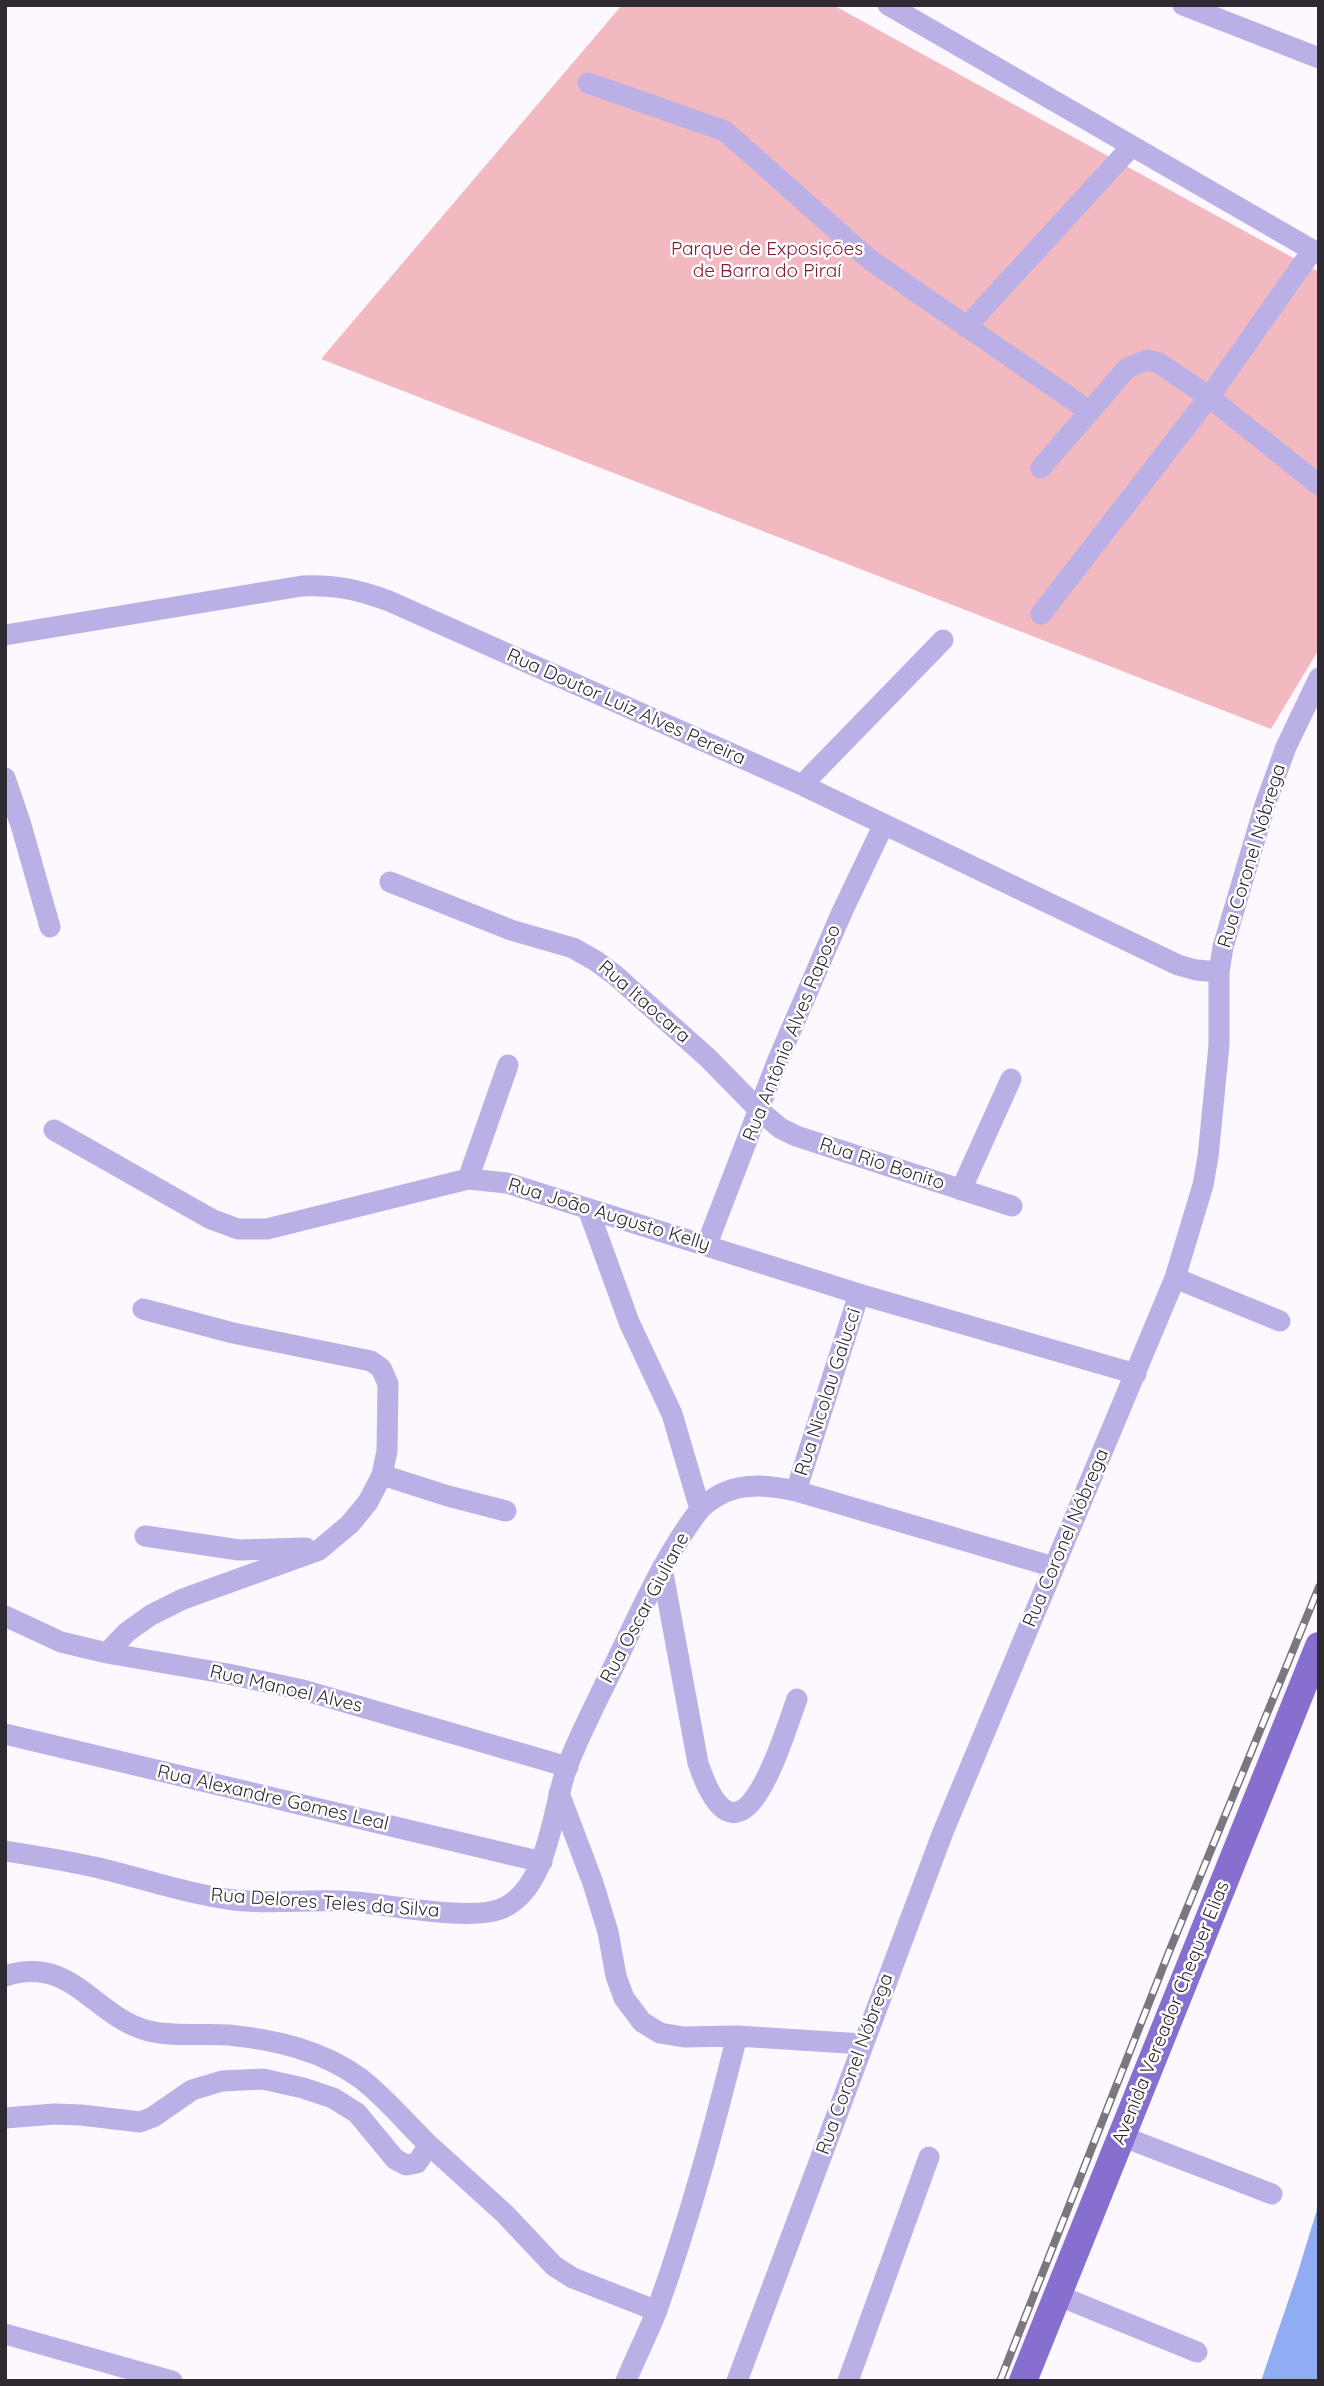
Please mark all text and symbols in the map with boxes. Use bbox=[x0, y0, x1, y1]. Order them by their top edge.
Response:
park label: Parque de Exposições de Barra do Piraí bbox=[671, 238, 863, 282]
street label: Rua Doutor Luiz Alves Pereira bbox=[503, 644, 749, 770]
street label: Rua Coronel Nóbrega bbox=[1213, 761, 1291, 951]
street label: Rua Antônio Alves Raposo bbox=[738, 921, 846, 1145]
street label: Rua Itaocara bbox=[593, 956, 695, 1048]
street label: Rua Rio Bonito bbox=[817, 1133, 947, 1195]
street label: Rua João Augusto Kelly bbox=[505, 1173, 713, 1257]
street label: Rua Nicolau Galucci bbox=[790, 1305, 866, 1479]
street label: Rua Coronel Nóbrega bbox=[1018, 1446, 1114, 1630]
street label: Rua Oscar Giuliane bbox=[596, 1529, 694, 1687]
street label: Rua Manoel Alves bbox=[208, 1660, 364, 1718]
street label: Rua Alexandre Gomes Leal bbox=[155, 1760, 391, 1836]
street label: Avenida Vereador Chequer Elias bbox=[1108, 1878, 1234, 2148]
street label: Rua Delores Teles da Silva bbox=[210, 1884, 440, 1922]
street label: Rua Coronel Nóbrega bbox=[812, 1970, 898, 2158]

